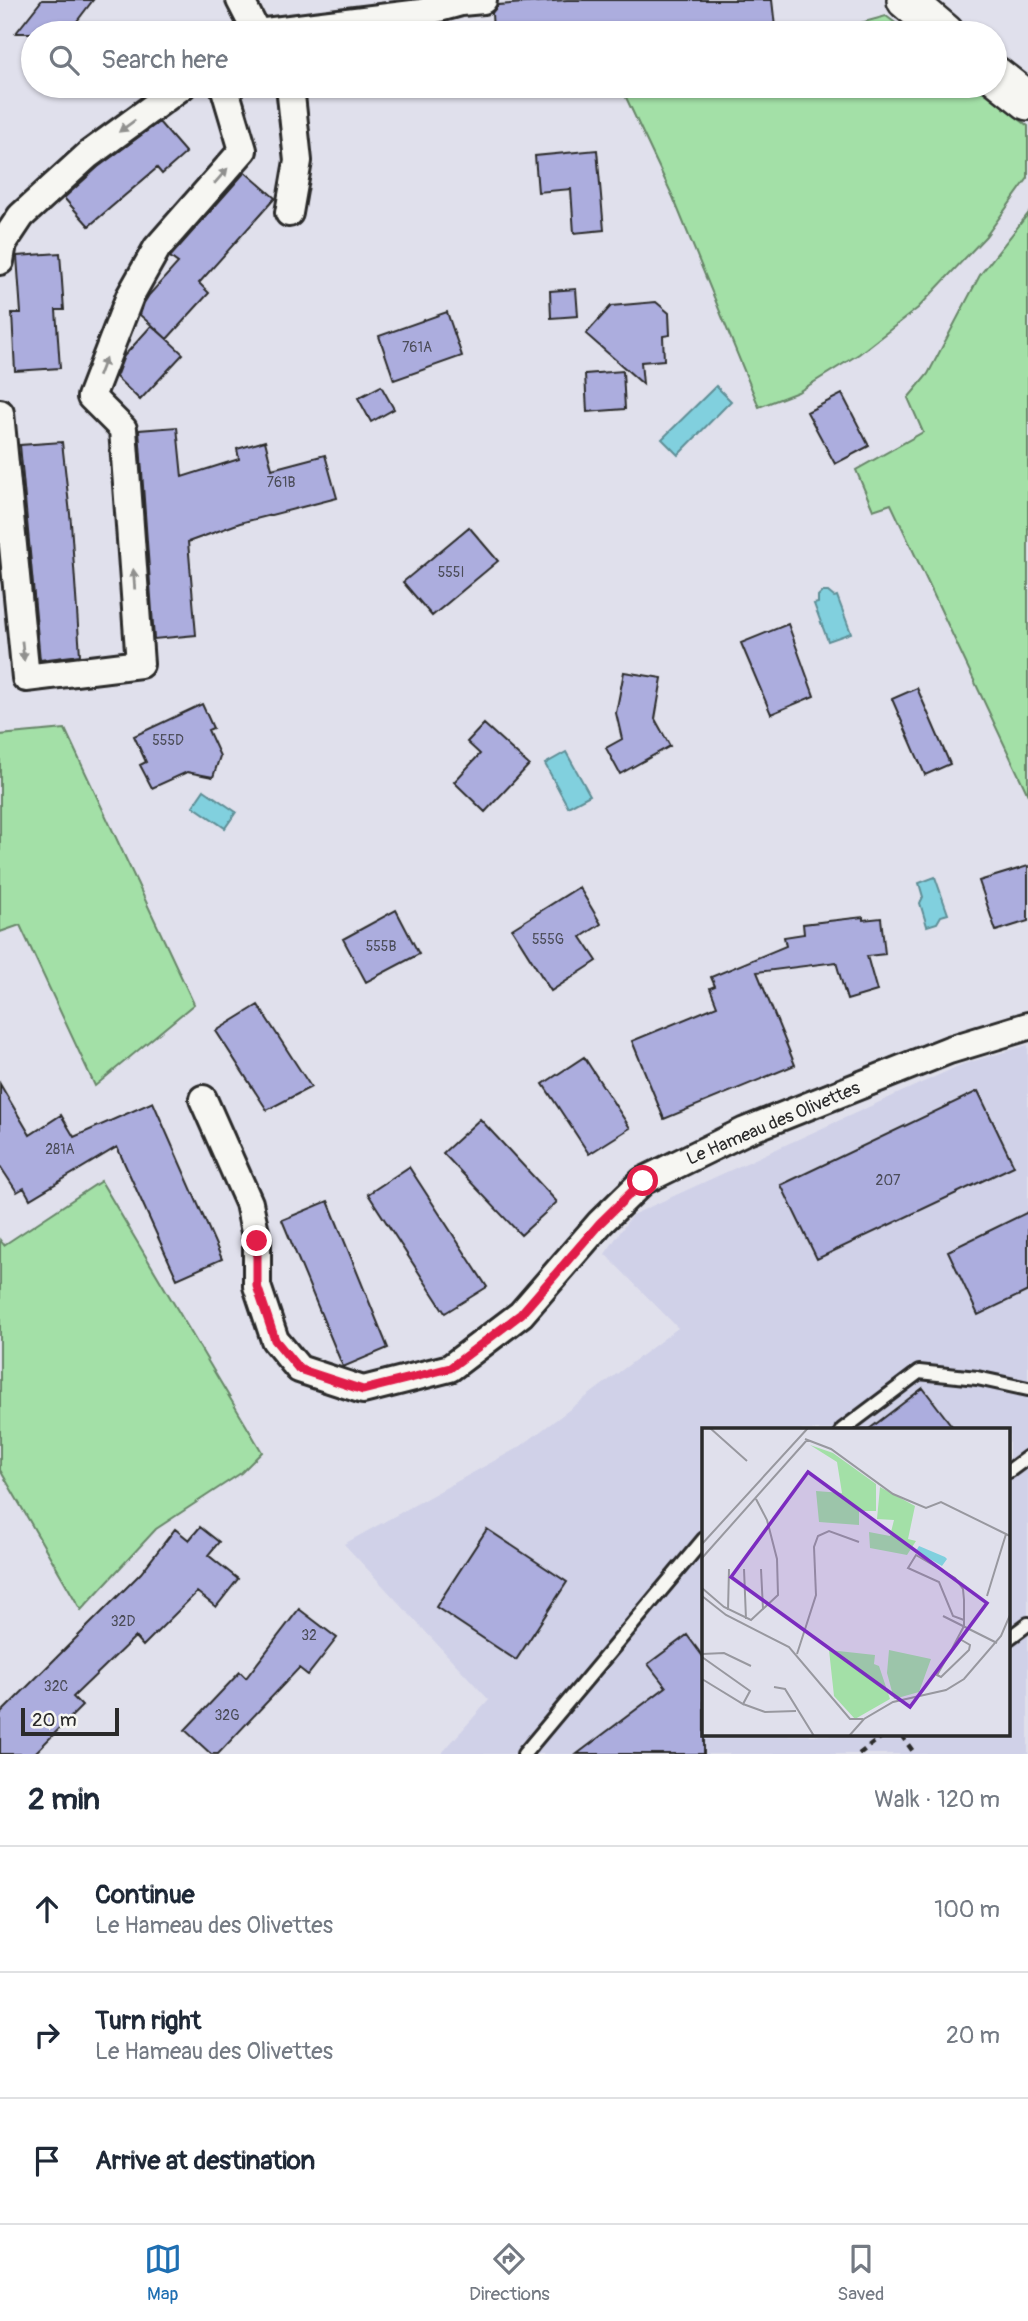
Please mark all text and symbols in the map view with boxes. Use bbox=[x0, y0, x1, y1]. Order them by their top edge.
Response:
search box bbox=[21, 21, 1007, 98]
icon: search bbox=[45, 41, 83, 79]
text: Search here bbox=[101, 44, 228, 76]
one-way arrow bbox=[118, 119, 136, 133]
one-way arrow bbox=[213, 167, 228, 184]
house number: 761A bbox=[402, 339, 432, 356]
one-way arrow bbox=[97, 356, 108, 377]
house number: 761B bbox=[267, 474, 296, 491]
house number: 555I bbox=[438, 564, 464, 581]
one-way arrow bbox=[128, 568, 139, 590]
one-way arrow bbox=[18, 640, 29, 662]
house number: 555D bbox=[152, 732, 184, 749]
house number: 555G bbox=[532, 931, 564, 948]
house number: 555B bbox=[366, 938, 396, 955]
street label: Le Hameau des Olivettes bbox=[683, 1076, 863, 1170]
house number: 281A bbox=[45, 1141, 75, 1158]
route start bbox=[627, 1165, 658, 1196]
house number: 207 bbox=[876, 1172, 901, 1189]
route end bbox=[241, 1225, 272, 1256]
inset map bbox=[702, 1428, 1010, 1736]
house number: 32D bbox=[111, 1613, 135, 1630]
house number: 32 bbox=[301, 1627, 317, 1644]
house number: 32C bbox=[44, 1678, 68, 1695]
scale bar bbox=[21, 1705, 119, 1737]
house number: 32G bbox=[215, 1707, 239, 1724]
text: 20 m bbox=[32, 1708, 77, 1732]
text: 2 min bbox=[28, 1781, 100, 1818]
text: Walk · 120 m bbox=[874, 1785, 1000, 1814]
text: Continue bbox=[95, 1879, 195, 1911]
icon: ahead bbox=[28, 1890, 66, 1928]
text: 100 m bbox=[934, 1895, 1000, 1924]
text: Le Hameau des Olivettes bbox=[95, 1911, 333, 1940]
text: Turn right bbox=[95, 2005, 201, 2037]
icon: right bbox=[28, 2016, 66, 2054]
text: 20 m bbox=[946, 2021, 1000, 2050]
text: Le Hameau des Olivettes bbox=[95, 2037, 333, 2066]
icon: arrive bbox=[28, 2142, 66, 2180]
text: Arrive at destination bbox=[95, 2145, 315, 2177]
tab: Map bbox=[144, 2240, 182, 2306]
tab: Directions bbox=[469, 2240, 550, 2306]
tab: Saved bbox=[837, 2240, 884, 2306]

